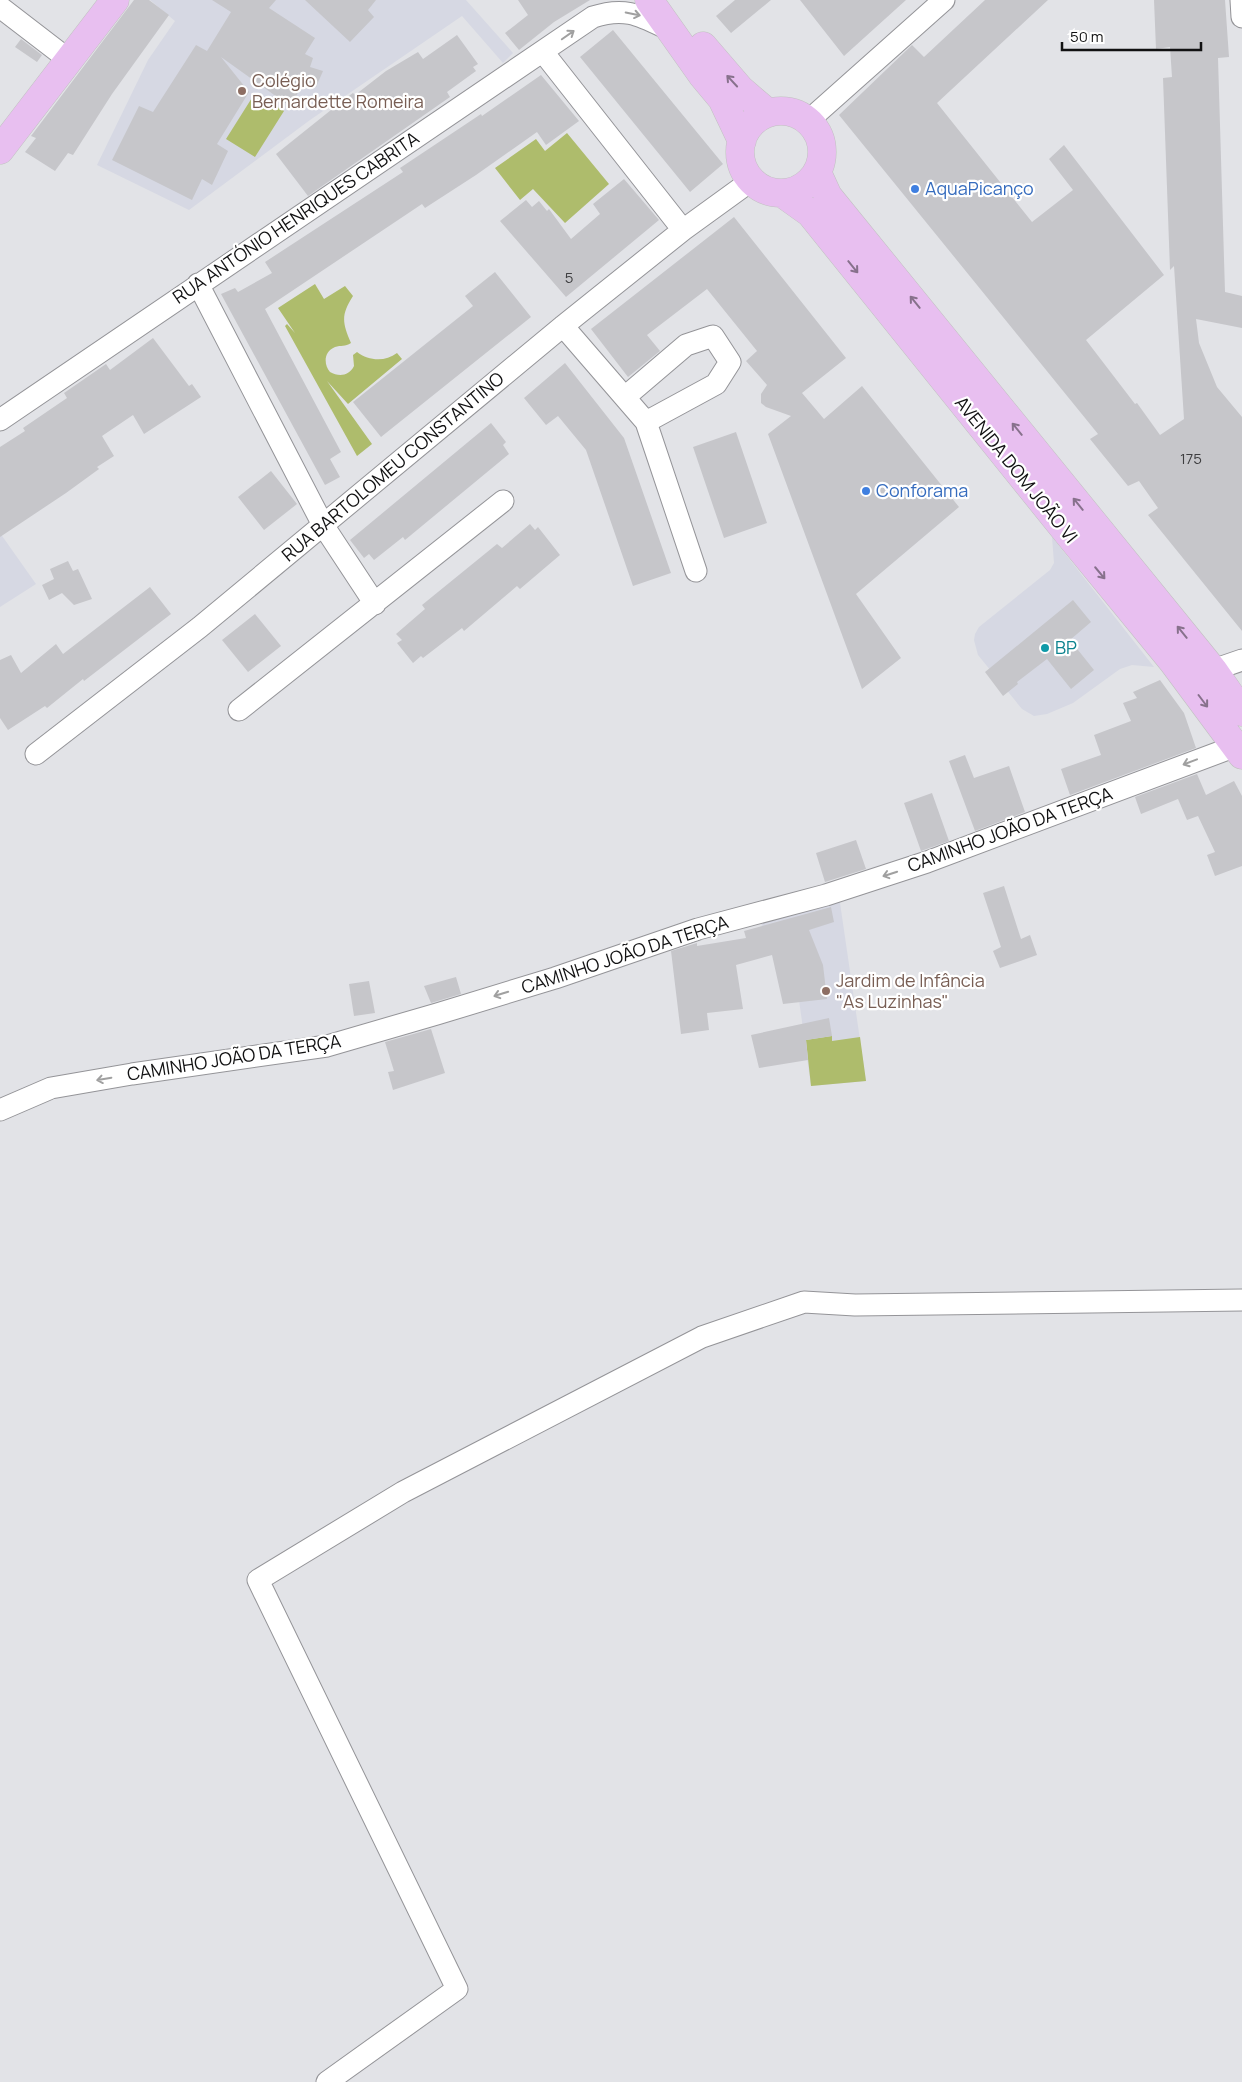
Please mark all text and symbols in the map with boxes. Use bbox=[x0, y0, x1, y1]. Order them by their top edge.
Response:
one-way arrow bbox=[624, 9, 640, 19]
scale bar bbox=[1062, 20, 1201, 52]
text: 50 m bbox=[1070, 26, 1104, 47]
one-way arrow bbox=[561, 30, 575, 40]
place label: Colégio Bernardette Romeira bbox=[252, 68, 424, 113]
one-way arrow bbox=[726, 74, 738, 87]
marker: Colégio Bernardette Romeira bbox=[236, 85, 248, 97]
street label: RUA ANTÓNIO HENRIQUES CABRITA bbox=[168, 125, 424, 309]
place label: AquaPicanço bbox=[925, 176, 1034, 200]
marker: AquaPicanço bbox=[909, 183, 921, 195]
one-way arrow bbox=[848, 260, 859, 273]
house number: 5 bbox=[565, 267, 573, 288]
one-way arrow bbox=[909, 296, 920, 309]
street label: RUA BARTOLOMEU CONSTANTINO bbox=[276, 366, 509, 566]
street label: AVENIDA DOM JOÃO VI bbox=[950, 391, 1083, 548]
one-way arrow bbox=[1011, 423, 1022, 436]
house number: 175 bbox=[1180, 448, 1202, 469]
place label: Conforama bbox=[876, 478, 968, 502]
marker: Conforama bbox=[860, 485, 872, 497]
one-way arrow bbox=[1072, 498, 1083, 511]
one-way arrow bbox=[1094, 566, 1105, 579]
one-way arrow bbox=[1176, 626, 1187, 639]
place label: BP bbox=[1055, 635, 1077, 659]
marker: BP bbox=[1039, 642, 1051, 654]
one-way arrow bbox=[1197, 694, 1208, 707]
one-way arrow bbox=[1183, 758, 1198, 767]
street label: CAMINHO JOÃO DA TERÇA bbox=[904, 781, 1116, 877]
one-way arrow bbox=[883, 870, 898, 879]
street label: CAMINHO JOÃO DA TERÇA bbox=[518, 909, 732, 999]
place label: Jardim de Infância "As Luzinhas" bbox=[836, 968, 985, 1013]
marker: Jardim de Infância "As Luzinhas" bbox=[820, 985, 832, 997]
one-way arrow bbox=[493, 990, 509, 1000]
street label: CAMINHO JOÃO DA TERÇA bbox=[125, 1028, 343, 1086]
one-way arrow bbox=[96, 1074, 112, 1084]

